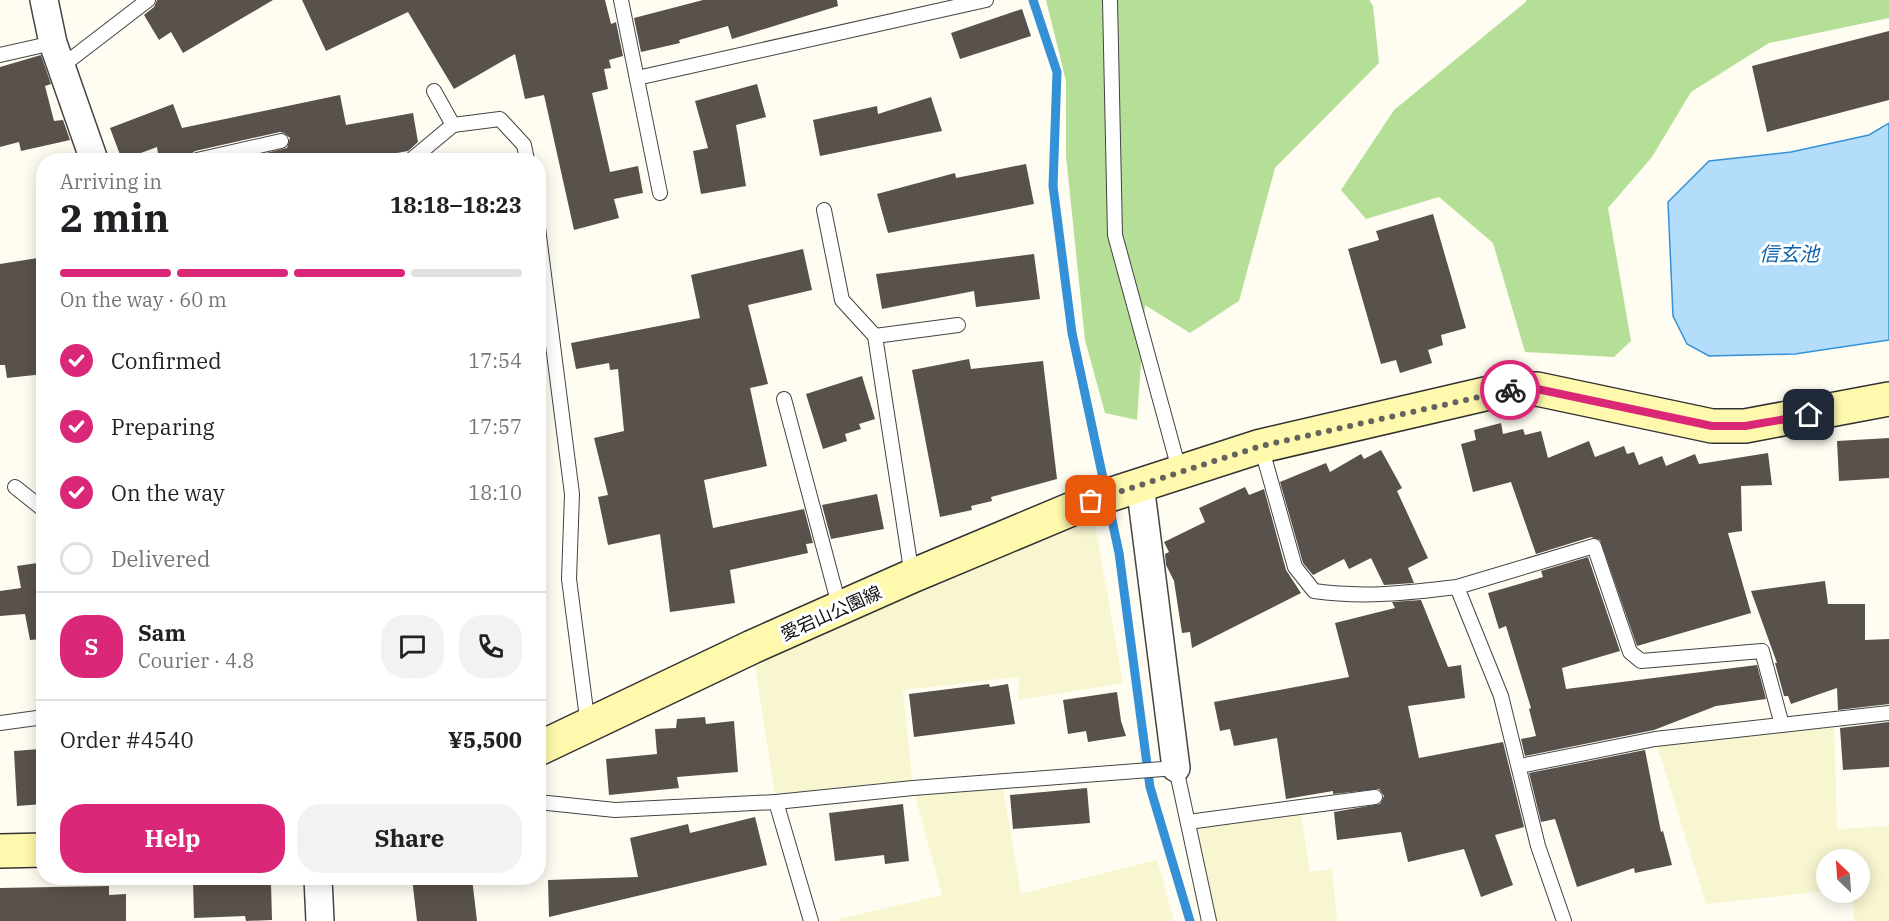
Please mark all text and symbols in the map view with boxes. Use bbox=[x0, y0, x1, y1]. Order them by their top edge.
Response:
text: Arriving in bbox=[60, 168, 162, 195]
text: 18:18–18:23 bbox=[390, 190, 522, 219]
text: 2 min bbox=[60, 192, 169, 243]
water label: 信玄池 bbox=[1759, 240, 1821, 267]
text: On the way · 60 m bbox=[60, 286, 227, 313]
icon: check bbox=[60, 344, 93, 377]
text: Confirmed bbox=[111, 346, 222, 375]
text: 17:54 bbox=[468, 347, 522, 374]
courier bbox=[1480, 360, 1540, 420]
icon: bike bbox=[1494, 374, 1527, 407]
pin bbox=[1783, 389, 1834, 440]
icon: home bbox=[1792, 398, 1825, 431]
icon: check bbox=[60, 410, 93, 443]
text: Preparing bbox=[111, 412, 215, 441]
text: 17:57 bbox=[468, 413, 522, 440]
pin bbox=[1065, 475, 1116, 526]
icon: check bbox=[60, 476, 93, 509]
text: On the way bbox=[111, 478, 225, 507]
text: 18:10 bbox=[468, 479, 522, 506]
icon: bag bbox=[1074, 484, 1107, 517]
text: Delivered bbox=[111, 544, 210, 573]
street label: 愛宕山公園線 bbox=[777, 581, 885, 645]
button: chat bbox=[381, 615, 444, 678]
button: phone bbox=[459, 615, 522, 678]
text: Sam bbox=[138, 618, 186, 647]
text: S bbox=[85, 632, 98, 661]
text: Courier · 4.8 bbox=[138, 647, 254, 674]
text: Order #4540 bbox=[60, 725, 194, 754]
text: ¥5,500 bbox=[448, 725, 522, 754]
button: Help bbox=[60, 804, 285, 873]
button: Share bbox=[297, 804, 522, 873]
north arrow bbox=[1816, 849, 1870, 903]
map controls bbox=[1816, 849, 1870, 903]

